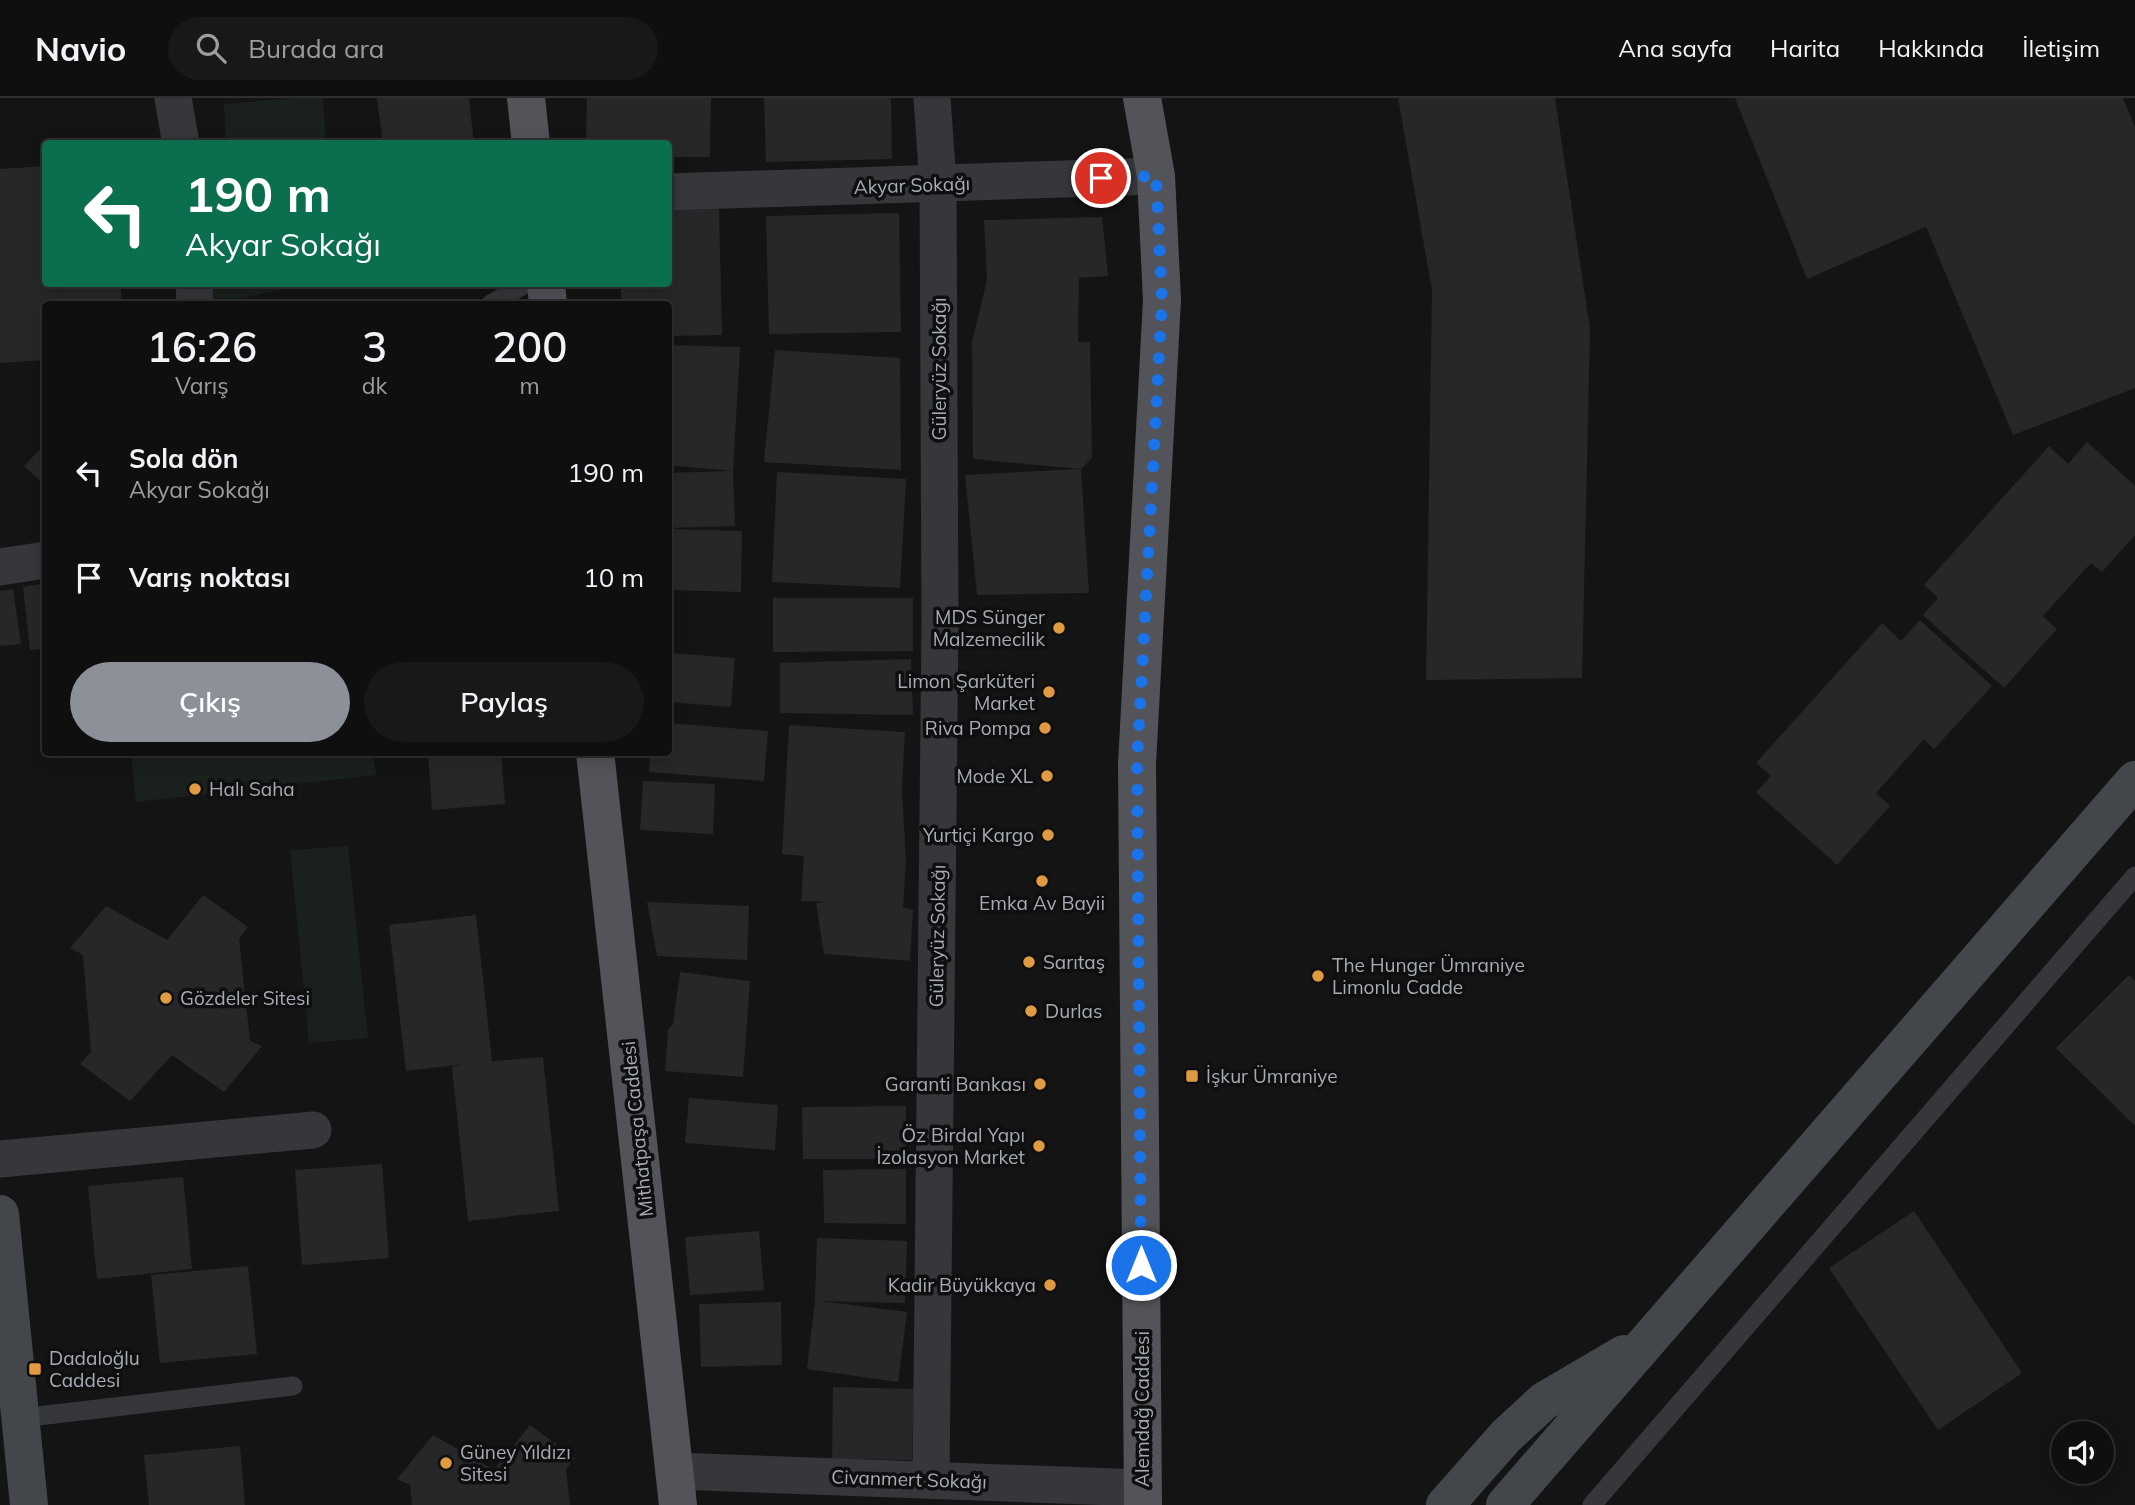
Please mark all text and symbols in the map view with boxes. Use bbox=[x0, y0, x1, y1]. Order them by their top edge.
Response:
search box bbox=[168, 17, 658, 80]
text: Navio bbox=[35, 28, 126, 69]
icon: search bbox=[192, 29, 230, 67]
text: Burada ara bbox=[248, 32, 384, 65]
text: Ana sayfa bbox=[1618, 33, 1732, 63]
text: Harita bbox=[1770, 33, 1840, 63]
text: Hakkında bbox=[1878, 33, 1984, 63]
text: İletişim bbox=[2022, 33, 2100, 63]
pin bbox=[1071, 148, 1131, 208]
icon: arrive bbox=[1082, 159, 1120, 197]
text: 190 m bbox=[185, 163, 331, 224]
icon: left bbox=[70, 168, 161, 259]
street label: Akyar Sokağı bbox=[853, 171, 971, 199]
text: Akyar Sokağı bbox=[185, 224, 381, 264]
street label: Güleryüz Sokağı bbox=[927, 298, 951, 440]
text: 16:26 bbox=[146, 320, 257, 373]
text: 3 bbox=[362, 320, 387, 373]
text: 200 bbox=[492, 320, 567, 373]
text: Varış bbox=[175, 371, 229, 400]
text: dk bbox=[362, 371, 387, 400]
text: m bbox=[520, 371, 540, 400]
text: Sola dön bbox=[129, 442, 238, 475]
icon: left bbox=[70, 454, 108, 492]
text: 190 m bbox=[568, 456, 644, 489]
text: Akyar Sokağı bbox=[129, 475, 270, 504]
icon: arrive bbox=[70, 559, 108, 597]
text: Varış noktası bbox=[129, 561, 290, 594]
text: 10 m bbox=[583, 561, 644, 594]
place label: MDS Sünger Malzemecilik bbox=[933, 605, 1045, 651]
marker: MDS Sünger Malzemecilik bbox=[1051, 620, 1067, 636]
button: Çıkış bbox=[70, 662, 350, 742]
button: Paylaş bbox=[364, 662, 644, 742]
place label: Limon Şarküteri Market bbox=[897, 669, 1035, 715]
marker: Limon Şarküteri Market bbox=[1041, 684, 1057, 700]
place label: Riva Pompa bbox=[925, 716, 1031, 740]
marker: Riva Pompa bbox=[1037, 720, 1053, 736]
place label: Mode XL bbox=[956, 764, 1034, 788]
marker: Mode XL bbox=[1039, 768, 1055, 784]
place label: Halı Saha bbox=[209, 777, 295, 801]
marker: Halı Saha bbox=[187, 781, 203, 797]
place label: Yurtiçi Kargo bbox=[922, 823, 1034, 847]
marker: Yurtiçi Kargo bbox=[1040, 827, 1056, 843]
street label: Güleryüz Sokağı bbox=[924, 864, 950, 1008]
marker: Emka Av Bayii bbox=[1034, 873, 1050, 889]
place label: Emka Av Bayii bbox=[979, 891, 1105, 915]
place label: Sarıtaş bbox=[1043, 950, 1105, 974]
place label: The Hunger Ümraniye Limonlu Cadde bbox=[1332, 953, 1525, 999]
marker: Sarıtaş bbox=[1021, 954, 1037, 970]
marker: The Hunger Ümraniye Limonlu Cadde bbox=[1310, 968, 1326, 984]
place label: Gözdeler Sitesi bbox=[180, 986, 310, 1010]
marker: Gözdeler Sitesi bbox=[158, 990, 174, 1006]
place label: Durlas bbox=[1045, 999, 1102, 1023]
marker: Durlas bbox=[1023, 1003, 1039, 1019]
street label: Mithatpaşa Caddesi bbox=[616, 1040, 658, 1218]
place label: İşkur Ümraniye bbox=[1206, 1064, 1338, 1088]
marker: İşkur Ümraniye bbox=[1184, 1068, 1200, 1084]
place label: Garanti Bankası bbox=[885, 1072, 1026, 1096]
marker: Garanti Bankası bbox=[1032, 1076, 1048, 1092]
place label: Öz Birdal Yapı İzolasyon Market bbox=[876, 1123, 1025, 1169]
marker: Öz Birdal Yapı İzolasyon Market bbox=[1031, 1138, 1047, 1154]
position arrow bbox=[1104, 1228, 1178, 1302]
place label: Kadir Büyükkaya bbox=[888, 1273, 1036, 1297]
marker: Kadir Büyükkaya bbox=[1042, 1277, 1058, 1293]
street label: Alemdağ Caddesi bbox=[1130, 1331, 1154, 1487]
place label: Dadaloğlu Caddesi bbox=[49, 1346, 140, 1392]
marker: Dadaloğlu Caddesi bbox=[27, 1361, 43, 1377]
map controls bbox=[2051, 1421, 2114, 1484]
button: sound bbox=[2051, 1421, 2114, 1484]
place label: Güney Yıldızı Sitesi bbox=[460, 1440, 571, 1486]
marker: Güney Yıldızı Sitesi bbox=[438, 1455, 454, 1471]
street label: Civanmert Sokağı bbox=[831, 1464, 987, 1494]

